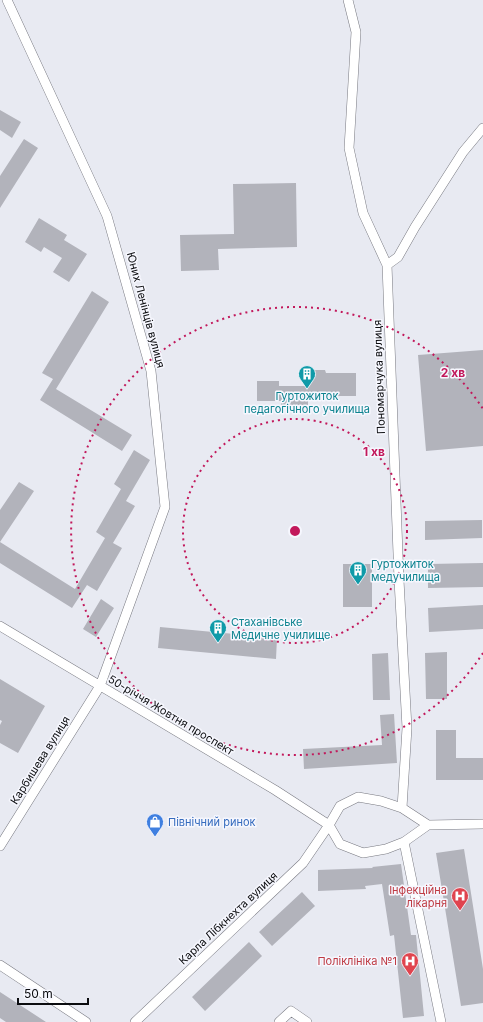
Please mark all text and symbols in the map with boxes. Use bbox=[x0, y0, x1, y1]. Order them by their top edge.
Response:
street label: Юних Ленінців вулиця bbox=[124, 250, 168, 370]
street label: Пономарчука вулиця bbox=[370, 320, 388, 434]
building icon: Гуртожиток педагогічного училища bbox=[297, 364, 317, 389]
text: 2 хв bbox=[441, 365, 465, 380]
place label: Гуртожиток педагогічного училища bbox=[244, 389, 370, 416]
text: 1 хв bbox=[363, 444, 385, 459]
centre of rings bbox=[288, 524, 302, 538]
place label: Гуртожиток медучилища bbox=[371, 557, 440, 584]
building icon: Гуртожиток медучилища bbox=[348, 560, 368, 585]
place label: Стаханівське Медичне училище bbox=[231, 615, 330, 642]
building icon: Стаханівське Медичне училище bbox=[208, 618, 228, 643]
street label: 50-річчя Жовтня проспект bbox=[106, 672, 237, 759]
street label: Карбишева вулиця bbox=[7, 713, 73, 807]
shop icon: Північний ринок bbox=[145, 812, 165, 837]
place label: Північний ринок bbox=[168, 815, 256, 829]
street label: Карла Лібкнехта вулиця bbox=[176, 869, 280, 967]
place label: Інфекційна лікарня bbox=[389, 883, 447, 910]
hospital icon: Інфекційна лікарня bbox=[450, 886, 470, 911]
hospital icon: Поліклініка №1 bbox=[400, 951, 420, 976]
place label: Поліклініка №1 bbox=[317, 954, 397, 968]
scale bar bbox=[18, 980, 88, 1006]
text: 50 m bbox=[24, 986, 53, 1001]

